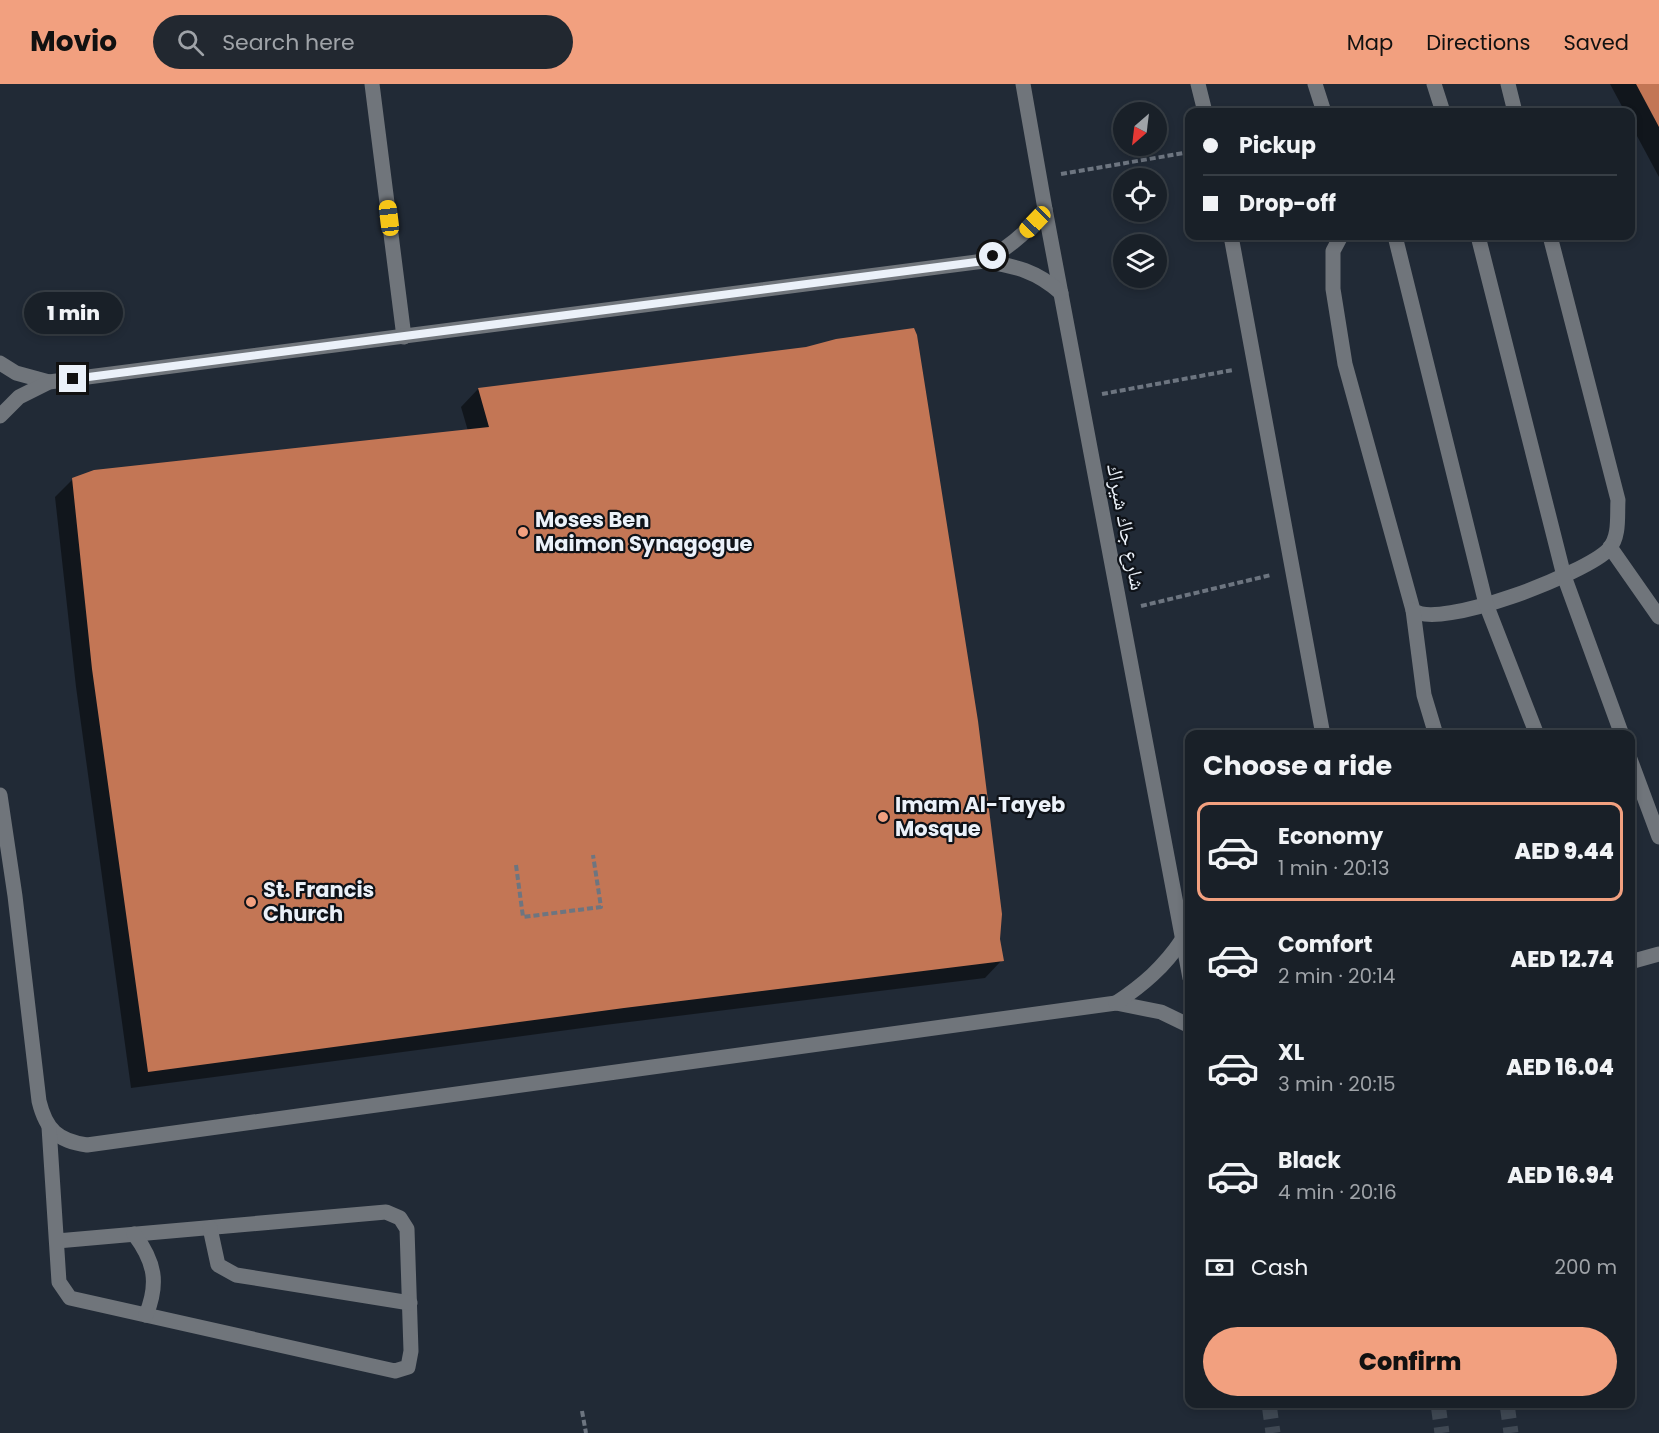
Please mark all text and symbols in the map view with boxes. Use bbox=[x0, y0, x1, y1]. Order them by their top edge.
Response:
search box bbox=[153, 15, 573, 69]
text: Movio bbox=[30, 22, 117, 61]
icon: search bbox=[174, 26, 207, 59]
text: Search here bbox=[222, 27, 355, 58]
text: Map bbox=[1347, 28, 1393, 57]
text: Directions bbox=[1426, 28, 1530, 57]
text: Saved bbox=[1563, 28, 1629, 57]
north arrow bbox=[1113, 102, 1167, 156]
map controls bbox=[1113, 102, 1167, 288]
text: Pickup bbox=[1239, 130, 1316, 161]
button: locate bbox=[1113, 168, 1167, 222]
text: Drop-off bbox=[1239, 188, 1336, 219]
car bbox=[378, 199, 400, 237]
car bbox=[1016, 203, 1054, 241]
button: layers bbox=[1113, 234, 1167, 288]
route start bbox=[979, 242, 1006, 269]
callout: 1 min bbox=[23, 292, 122, 334]
text: 1 min bbox=[47, 299, 100, 327]
route end bbox=[59, 365, 86, 392]
street label: شارع جاك شيراك bbox=[1100, 461, 1153, 593]
place label: Moses Ben Maimon Synagogue bbox=[535, 505, 753, 558]
marker: Moses Ben Maimon Synagogue bbox=[516, 525, 530, 539]
text: Choose a ride bbox=[1203, 747, 1392, 784]
place label: Imam Al-Tayeb Mosque bbox=[895, 790, 1065, 843]
marker: Imam Al-Tayeb Mosque bbox=[876, 810, 890, 824]
text: Economy bbox=[1278, 821, 1383, 852]
icon: car bbox=[1206, 825, 1260, 879]
text: AED 9.44 bbox=[1515, 836, 1614, 867]
text: 1 min · 20:13 bbox=[1278, 854, 1389, 882]
place label: St. Francis Church bbox=[263, 875, 374, 928]
marker: St. Francis Church bbox=[244, 895, 258, 909]
text: Comfort bbox=[1278, 929, 1372, 960]
icon: car bbox=[1206, 933, 1260, 987]
text: AED 12.74 bbox=[1511, 944, 1614, 975]
text: 2 min · 20:14 bbox=[1278, 962, 1395, 990]
text: XL bbox=[1278, 1037, 1304, 1068]
icon: car bbox=[1206, 1041, 1260, 1095]
text: AED 16.04 bbox=[1506, 1052, 1614, 1083]
text: 3 min · 20:15 bbox=[1278, 1070, 1396, 1098]
text: Black bbox=[1278, 1145, 1341, 1176]
icon: car bbox=[1206, 1149, 1260, 1203]
text: AED 16.94 bbox=[1507, 1160, 1614, 1191]
text: 4 min · 20:16 bbox=[1278, 1178, 1397, 1206]
icon: cash bbox=[1203, 1251, 1236, 1284]
text: Cash bbox=[1251, 1252, 1308, 1283]
text: 200 m bbox=[1554, 1253, 1617, 1281]
button: Confirm bbox=[1203, 1327, 1617, 1396]

